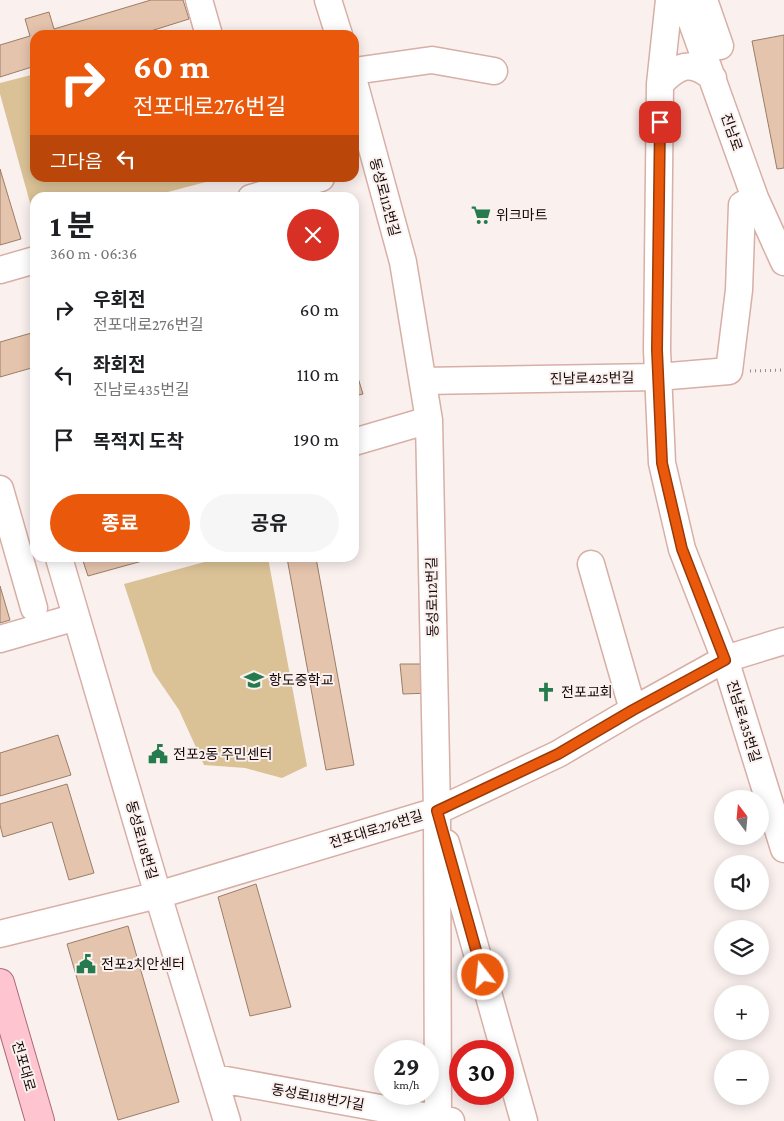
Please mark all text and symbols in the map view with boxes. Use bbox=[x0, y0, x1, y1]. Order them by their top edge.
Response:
text: 60 m bbox=[133, 47, 210, 86]
icon: right bbox=[50, 50, 115, 115]
text: 전포대로276번길 bbox=[133, 94, 286, 119]
pin bbox=[639, 101, 681, 143]
icon: arrive bbox=[646, 108, 674, 136]
street label: 진남로 bbox=[718, 111, 746, 153]
icon: left bbox=[112, 145, 140, 173]
text: 그다음 bbox=[50, 151, 102, 172]
street label: 동성로112번길 bbox=[367, 156, 403, 238]
supermarket icon: 위크마트 bbox=[470, 204, 492, 226]
place label: 위크마트 bbox=[496, 207, 548, 223]
text: 1 분 bbox=[50, 209, 95, 242]
button: close bbox=[287, 209, 339, 261]
text: 360 m · 06:36 bbox=[50, 245, 137, 262]
text: 우회전 bbox=[93, 289, 145, 310]
icon: right bbox=[50, 296, 78, 324]
text: 60 m bbox=[300, 299, 339, 320]
text: 전포대로276번길 bbox=[93, 316, 204, 333]
text: 좌회전 bbox=[93, 354, 145, 375]
icon: left bbox=[50, 361, 78, 389]
text: 110 m bbox=[297, 364, 339, 385]
street label: 진남로425번길 bbox=[550, 369, 634, 387]
text: 진남로435번길 bbox=[93, 381, 190, 398]
icon: arrive bbox=[50, 426, 78, 454]
text: 190 m bbox=[293, 429, 339, 450]
text: 목적지 도착 bbox=[93, 431, 184, 452]
button: 종료 bbox=[50, 494, 190, 552]
button: 공유 bbox=[200, 494, 339, 552]
street label: 동성로112번길 bbox=[423, 557, 441, 637]
school or university icon: 항도중학교 bbox=[243, 669, 265, 691]
place label: 항도중학교 bbox=[269, 672, 334, 688]
street label: 진남로435번길 bbox=[724, 678, 764, 764]
church icon: 전포교회 bbox=[535, 681, 557, 703]
place label: 전포교회 bbox=[561, 684, 613, 700]
public building icon: 전포2동 주민센터 bbox=[147, 743, 169, 765]
place label: 전포2동 주민센터 bbox=[173, 746, 272, 762]
north arrow bbox=[714, 790, 769, 845]
map controls bbox=[714, 790, 769, 1105]
street label: 동성로118번길 bbox=[123, 799, 161, 881]
street label: 전포대로276번길 bbox=[327, 807, 425, 851]
button: sound bbox=[714, 855, 769, 910]
button: layers bbox=[714, 920, 769, 975]
position arrow bbox=[456, 948, 508, 1000]
public building icon: 전포2치안센터 bbox=[75, 953, 97, 975]
place label: 전포2치안센터 bbox=[101, 956, 185, 972]
button: + bbox=[714, 985, 769, 1040]
street label: 전포대로 bbox=[9, 1039, 39, 1093]
speed limit sign: 30 bbox=[449, 1040, 514, 1105]
button: − bbox=[714, 1050, 769, 1105]
text: 29 bbox=[393, 1053, 420, 1080]
text: km/h bbox=[394, 1078, 419, 1092]
street label: 동성로118번가길 bbox=[270, 1081, 366, 1113]

